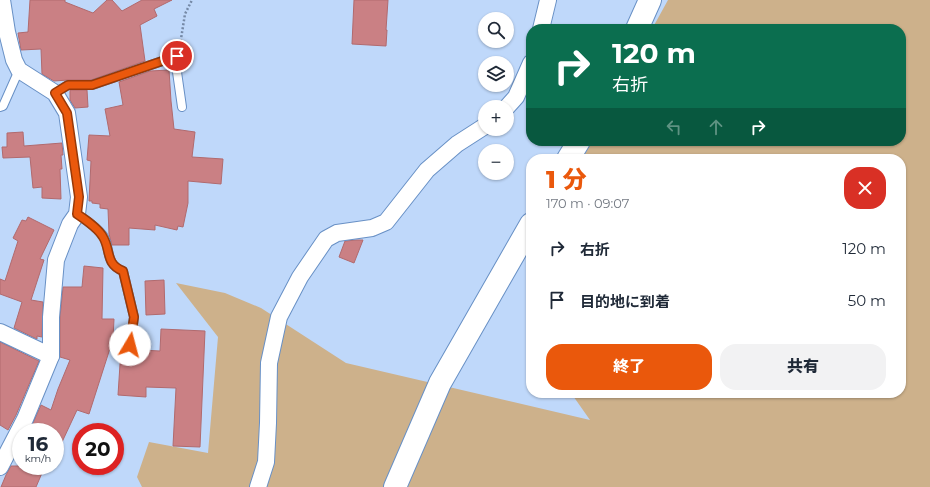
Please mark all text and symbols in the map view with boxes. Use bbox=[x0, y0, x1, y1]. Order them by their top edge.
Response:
map controls bbox=[478, 12, 514, 180]
button: search bbox=[478, 12, 514, 48]
text: 120 m bbox=[612, 36, 696, 70]
pin bbox=[160, 39, 194, 73]
icon: right bbox=[546, 40, 598, 92]
icon: arrive bbox=[166, 45, 188, 67]
button: layers bbox=[478, 56, 514, 92]
text: 右折 bbox=[612, 74, 648, 96]
button: + bbox=[478, 100, 514, 136]
icon: left bbox=[663, 116, 685, 138]
icon: ahead bbox=[705, 116, 727, 138]
icon: right bbox=[747, 116, 769, 138]
button: − bbox=[478, 144, 514, 180]
text: 1 分 bbox=[546, 165, 587, 194]
button: close bbox=[844, 167, 886, 209]
text: 170 m · 09:07 bbox=[546, 195, 629, 211]
icon: right bbox=[546, 237, 568, 259]
text: 120 m bbox=[842, 239, 886, 258]
text: 右折 bbox=[580, 240, 610, 259]
icon: arrive bbox=[546, 289, 568, 311]
text: 50 m bbox=[848, 291, 886, 310]
text: 目的地に到着 bbox=[580, 292, 670, 311]
position arrow bbox=[109, 324, 151, 366]
button: 終了 bbox=[546, 344, 712, 390]
button: 共有 bbox=[720, 344, 886, 390]
speed limit sign: 20 bbox=[72, 423, 124, 475]
text: 16 bbox=[28, 432, 48, 456]
text: km/h bbox=[25, 452, 51, 465]

